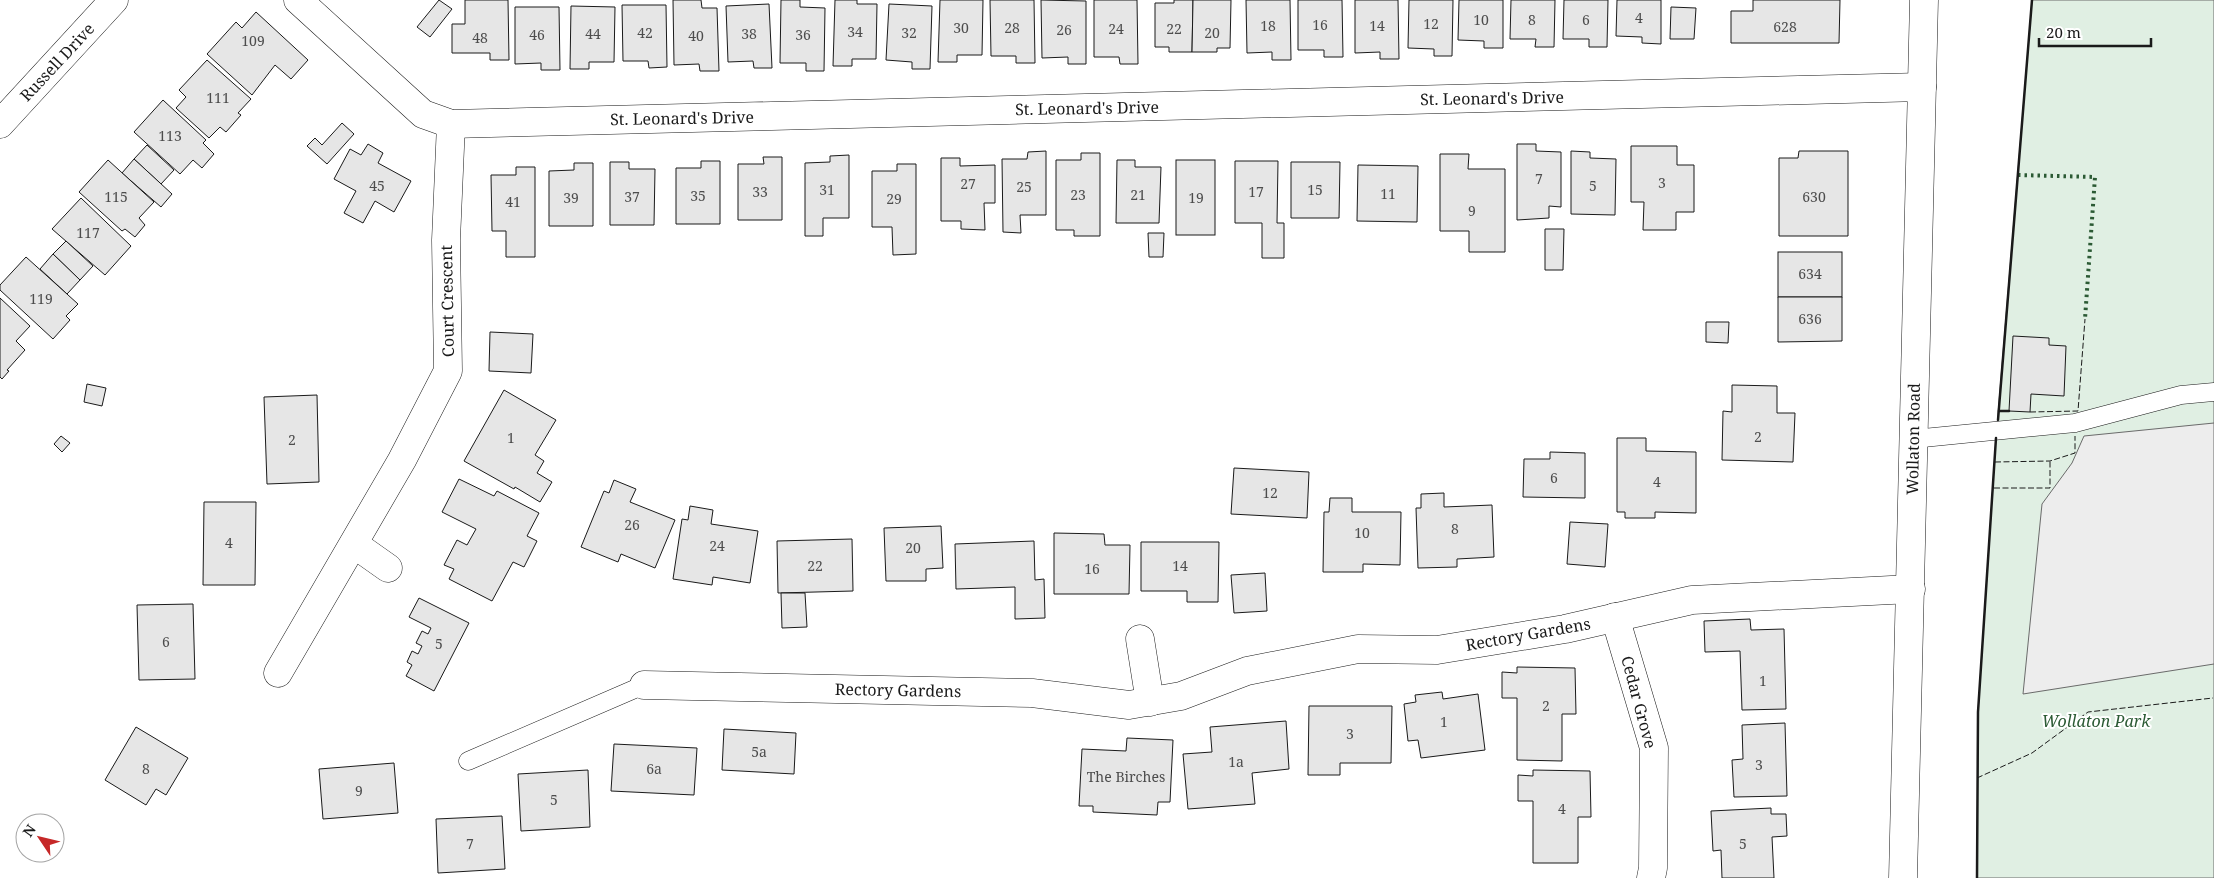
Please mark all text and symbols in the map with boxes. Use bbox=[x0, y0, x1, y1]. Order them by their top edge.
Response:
house number: 4 bbox=[1635, 8, 1643, 27]
house number: 10 bbox=[1473, 10, 1489, 29]
house number: 8 bbox=[1528, 10, 1536, 29]
house number: 6 bbox=[1582, 10, 1590, 29]
house number: 12 bbox=[1423, 14, 1439, 33]
house number: 16 bbox=[1312, 15, 1328, 34]
scale bar bbox=[2039, 15, 2152, 47]
house number: 18 bbox=[1260, 16, 1276, 35]
house number: 14 bbox=[1369, 16, 1385, 35]
house number: 628 bbox=[1773, 17, 1797, 36]
street label: Russell Drive bbox=[15, 18, 99, 106]
house number: 30 bbox=[953, 18, 969, 37]
house number: 28 bbox=[1004, 18, 1020, 37]
house number: 24 bbox=[1108, 19, 1124, 38]
house number: 22 bbox=[1166, 19, 1182, 38]
house number: 26 bbox=[1056, 20, 1072, 39]
house number: 34 bbox=[847, 22, 863, 41]
text: 20 m bbox=[2046, 22, 2081, 42]
house number: 42 bbox=[637, 23, 653, 42]
house number: 32 bbox=[901, 23, 917, 42]
house number: 20 bbox=[1204, 23, 1220, 42]
house number: 44 bbox=[585, 24, 601, 43]
house number: 38 bbox=[741, 24, 757, 43]
house number: 46 bbox=[529, 25, 545, 44]
house number: 36 bbox=[795, 25, 811, 44]
house number: 40 bbox=[688, 26, 704, 45]
house number: 48 bbox=[472, 28, 488, 47]
house number: 109 bbox=[241, 31, 265, 50]
street label: St. Leonard's Drive bbox=[1420, 86, 1564, 110]
house number: 111 bbox=[206, 88, 230, 107]
street label: St. Leonard's Drive bbox=[1015, 96, 1159, 120]
street label: St. Leonard's Drive bbox=[610, 106, 754, 130]
house number: 113 bbox=[158, 126, 182, 145]
house number: 7 bbox=[1535, 169, 1543, 188]
house number: 3 bbox=[1658, 173, 1666, 192]
house number: 27 bbox=[960, 174, 976, 193]
house number: 45 bbox=[369, 176, 385, 195]
house number: 5 bbox=[1589, 176, 1597, 195]
house number: 25 bbox=[1016, 177, 1032, 196]
house number: 31 bbox=[819, 180, 835, 199]
house number: 15 bbox=[1307, 180, 1323, 199]
house number: 33 bbox=[752, 182, 768, 201]
house number: 17 bbox=[1248, 182, 1264, 201]
house number: 11 bbox=[1380, 184, 1396, 203]
house number: 23 bbox=[1070, 185, 1086, 204]
house number: 21 bbox=[1130, 185, 1146, 204]
house number: 35 bbox=[690, 186, 706, 205]
house number: 115 bbox=[104, 187, 128, 206]
house number: 37 bbox=[624, 187, 640, 206]
house number: 630 bbox=[1802, 187, 1826, 206]
house number: 39 bbox=[563, 188, 579, 207]
house number: 19 bbox=[1188, 188, 1204, 207]
house number: 29 bbox=[886, 189, 902, 208]
house number: 41 bbox=[505, 192, 521, 211]
house number: 9 bbox=[1468, 201, 1476, 220]
house number: 117 bbox=[76, 223, 100, 242]
street label: Court Crescent bbox=[435, 244, 459, 357]
house number: 634 bbox=[1798, 264, 1822, 283]
house number: 119 bbox=[29, 289, 53, 308]
house number: 636 bbox=[1798, 309, 1822, 328]
street label: Wollaton Road bbox=[1901, 383, 1925, 495]
house number: 2 bbox=[1754, 427, 1762, 446]
house number: 1 bbox=[507, 428, 515, 447]
house number: 2 bbox=[288, 430, 296, 449]
house number: 6 bbox=[1550, 468, 1558, 487]
house number: 4 bbox=[1653, 472, 1661, 491]
house number: 12 bbox=[1262, 483, 1278, 502]
house number: 26 bbox=[624, 515, 640, 534]
house number: 8 bbox=[1451, 519, 1459, 538]
house number: 10 bbox=[1354, 523, 1370, 542]
house number: 4 bbox=[225, 533, 233, 552]
house number: 24 bbox=[709, 536, 725, 555]
house number: 20 bbox=[905, 538, 921, 557]
house number: 22 bbox=[807, 556, 823, 575]
house number: 14 bbox=[1172, 556, 1188, 575]
house number: 16 bbox=[1084, 559, 1100, 578]
street label: Rectory Gardens bbox=[1464, 612, 1592, 656]
house number: 6 bbox=[162, 632, 170, 651]
house number: 5 bbox=[435, 634, 443, 653]
street label: Cedar Grove bbox=[1616, 653, 1662, 751]
house number: 1 bbox=[1759, 671, 1767, 690]
street label: Rectory Gardens bbox=[835, 678, 961, 702]
house number: 2 bbox=[1542, 696, 1550, 715]
park label: Wollaton Park bbox=[2042, 710, 2151, 732]
house number: 1 bbox=[1440, 712, 1448, 731]
house number: 3 bbox=[1346, 724, 1354, 743]
house number: 5a bbox=[751, 742, 767, 761]
house number: 1a bbox=[1228, 752, 1244, 771]
house number: 3 bbox=[1755, 755, 1763, 774]
house number: 8 bbox=[142, 759, 150, 778]
house number: 6a bbox=[646, 759, 662, 778]
house number: The Birches bbox=[1087, 767, 1165, 786]
house number: 9 bbox=[355, 781, 363, 800]
house number: 5 bbox=[550, 790, 558, 809]
house number: 4 bbox=[1558, 799, 1566, 818]
north arrow bbox=[15, 813, 65, 863]
text: N bbox=[18, 820, 40, 840]
house number: 7 bbox=[466, 834, 474, 853]
house number: 5 bbox=[1739, 834, 1747, 853]

